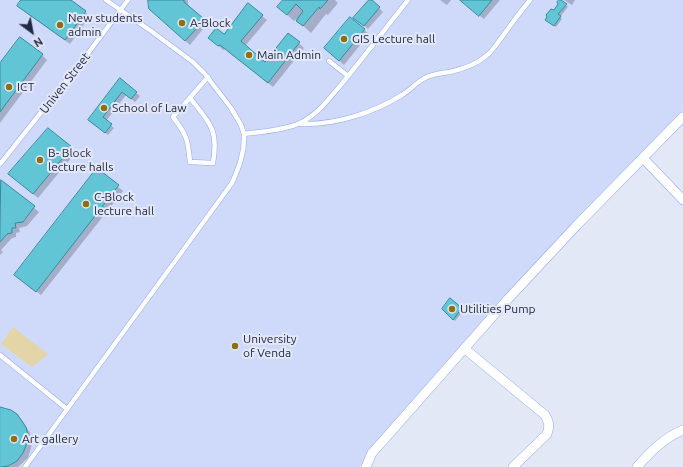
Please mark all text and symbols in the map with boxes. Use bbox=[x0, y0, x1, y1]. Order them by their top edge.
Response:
place label: New students admin bbox=[68, 11, 142, 39]
north arrow bbox=[12, 12, 52, 52]
place label: A-Block bbox=[190, 16, 231, 30]
marker: A-Block bbox=[177, 18, 187, 28]
marker: New students admin bbox=[55, 20, 65, 30]
place label: GIS Lecture hall bbox=[352, 32, 435, 46]
marker: GIS Lecture hall bbox=[339, 34, 349, 44]
text: N bbox=[32, 35, 45, 49]
place label: Main Admin bbox=[257, 48, 321, 62]
street label: Univen Street bbox=[37, 50, 93, 116]
marker: Main Admin bbox=[244, 50, 254, 60]
place label: ICT bbox=[17, 80, 34, 94]
marker: ICT bbox=[4, 82, 14, 92]
place label: School of Law bbox=[112, 101, 187, 115]
marker: School of Law bbox=[99, 103, 109, 113]
place label: B- Block lecture halls bbox=[48, 146, 113, 174]
marker: B- Block lecture halls bbox=[35, 155, 45, 165]
place label: C-Block lecture hall bbox=[94, 190, 154, 218]
marker: C-Block lecture hall bbox=[81, 199, 91, 209]
place label: Utilities Pump bbox=[460, 302, 536, 316]
marker: Utilities Pump bbox=[447, 304, 457, 314]
place label: University of Venda bbox=[243, 332, 297, 360]
marker: University of Venda bbox=[230, 341, 240, 351]
place label: Art gallery bbox=[22, 432, 78, 446]
marker: Art gallery bbox=[9, 434, 19, 444]

